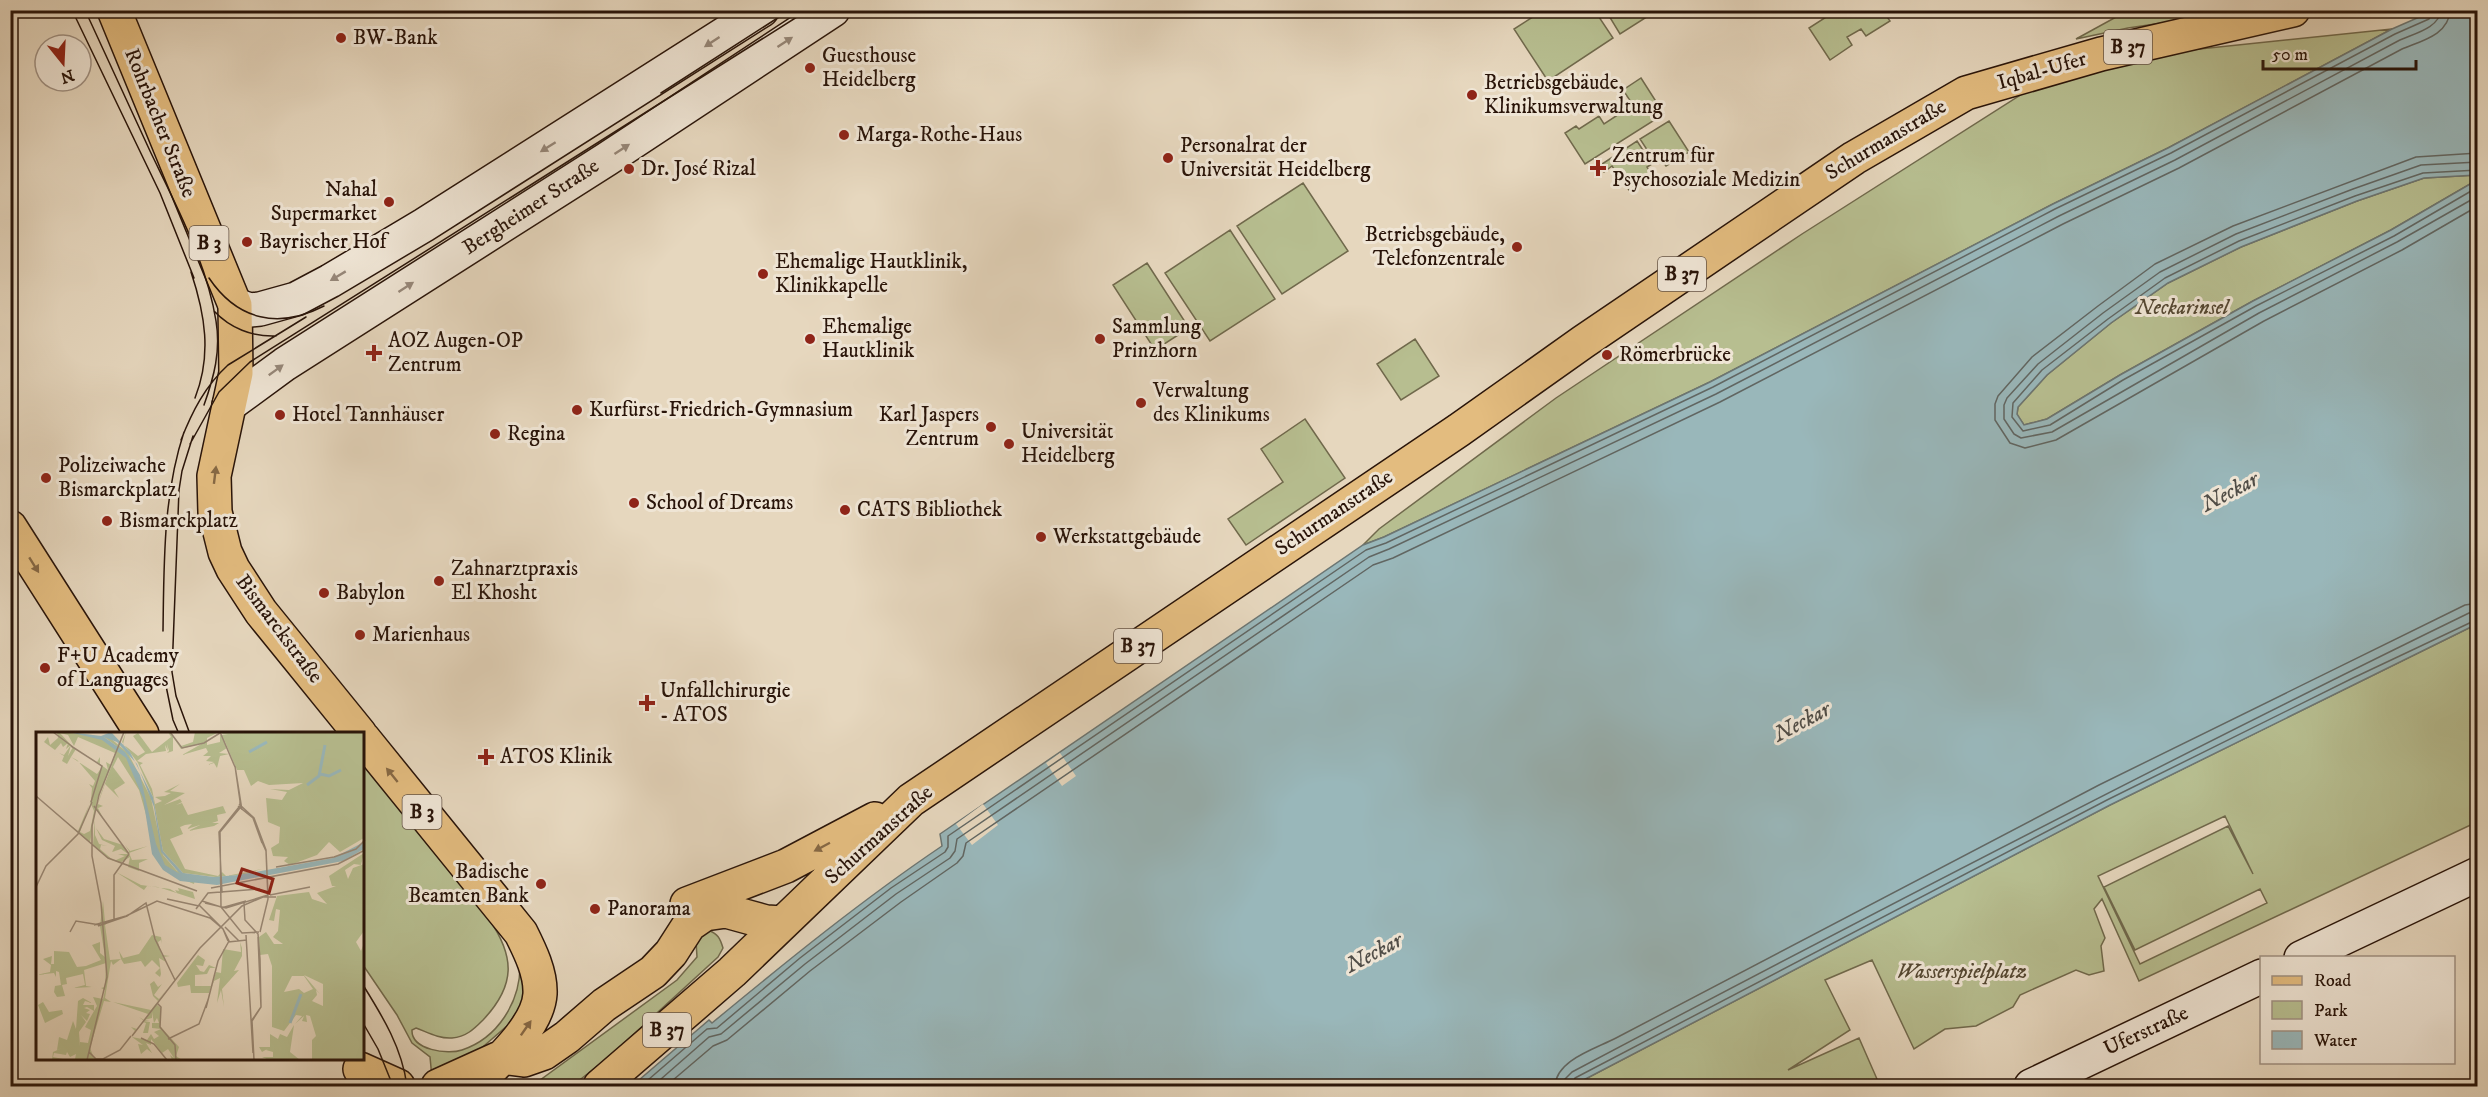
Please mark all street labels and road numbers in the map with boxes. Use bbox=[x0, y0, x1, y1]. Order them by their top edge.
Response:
road number: B 37 bbox=[2104, 30, 2152, 64]
street label: Rohrbacher Straße bbox=[118, 45, 202, 202]
street label: Iqbal-Ufer bbox=[1995, 46, 2090, 96]
street label: Schurmanstraße bbox=[1821, 94, 1951, 186]
street label: Bergheimer Straße bbox=[458, 153, 604, 261]
road number: B 3 bbox=[190, 226, 228, 260]
road number: B 37 bbox=[1658, 257, 1706, 291]
street label: Schurmanstraße bbox=[1270, 464, 1398, 562]
street label: Bismarckstraße bbox=[230, 570, 328, 689]
road number: B 37 bbox=[1114, 629, 1162, 663]
street label: Schurmanstraße bbox=[820, 779, 939, 890]
road number: B 3 bbox=[402, 795, 442, 829]
street label: Uferstraße bbox=[2099, 1000, 2193, 1062]
road number: B 37 bbox=[643, 1013, 691, 1047]

